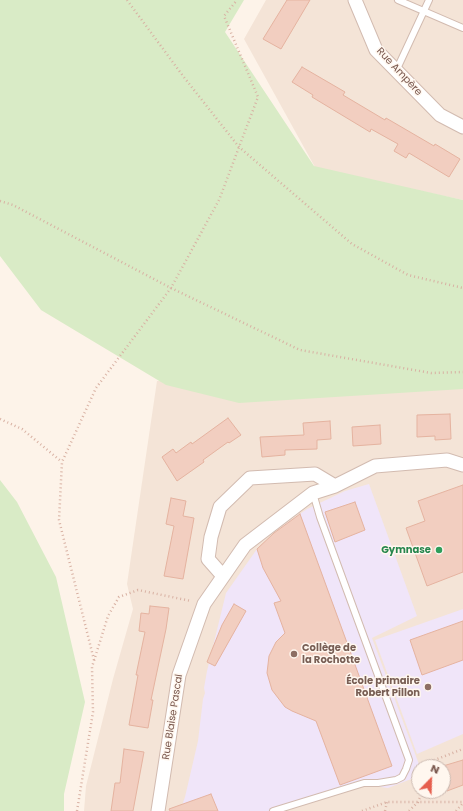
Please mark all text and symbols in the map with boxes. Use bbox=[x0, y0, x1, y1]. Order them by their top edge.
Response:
street label: Rue Ampère bbox=[374, 45, 424, 99]
place label: Gymnase bbox=[381, 544, 431, 556]
marker: Gymnase bbox=[434, 545, 444, 555]
place label: Collège de la Rochotte bbox=[302, 642, 360, 666]
marker: Collège de la Rochotte bbox=[289, 649, 299, 659]
street label: Rue Blaise Pascal bbox=[160, 673, 186, 761]
place label: École primaire Robert Pillon bbox=[346, 675, 420, 698]
marker: École primaire Robert Pillon bbox=[423, 682, 433, 692]
north arrow bbox=[411, 759, 451, 799]
text: N bbox=[428, 760, 442, 778]

